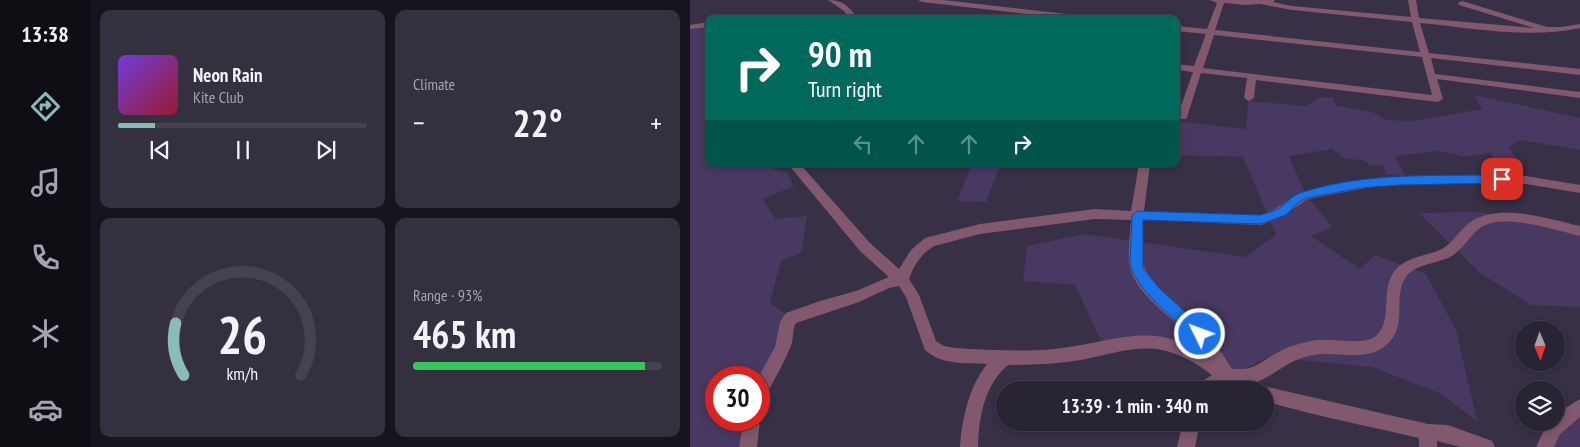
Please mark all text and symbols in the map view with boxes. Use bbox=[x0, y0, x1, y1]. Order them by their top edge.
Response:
text: 13:38 bbox=[21, 20, 69, 48]
text: 90 m bbox=[808, 31, 872, 77]
icon: right bbox=[725, 35, 790, 100]
text: Neon Rain bbox=[193, 63, 262, 87]
text: Climate bbox=[413, 74, 455, 94]
text: Turn right bbox=[808, 75, 882, 103]
text: Kite Club bbox=[193, 87, 244, 107]
icon: directions bbox=[28, 89, 63, 124]
text: 22° bbox=[512, 98, 563, 147]
text: − bbox=[413, 104, 425, 141]
text: + bbox=[650, 104, 662, 141]
icon: left bbox=[849, 130, 877, 158]
icon: ahead bbox=[902, 130, 930, 158]
icon: ahead bbox=[955, 130, 983, 158]
icon: right bbox=[1008, 130, 1036, 158]
icon: previous bbox=[146, 136, 174, 164]
icon: pause bbox=[229, 136, 257, 164]
icon: next bbox=[312, 136, 340, 164]
pin bbox=[1481, 158, 1523, 200]
icon: music bbox=[28, 165, 63, 200]
icon: arrive bbox=[1488, 165, 1516, 193]
icon: phone bbox=[28, 240, 63, 275]
text: Range · 93% bbox=[413, 285, 482, 305]
text: 26 bbox=[218, 301, 267, 368]
position arrow bbox=[1173, 307, 1225, 359]
text: 465 km bbox=[413, 309, 516, 358]
icon: climate bbox=[28, 316, 63, 351]
north arrow bbox=[1515, 321, 1565, 371]
map controls bbox=[1515, 321, 1565, 431]
text: km/h bbox=[227, 362, 258, 385]
speed limit sign: 30 bbox=[705, 366, 770, 431]
button: layers bbox=[1515, 381, 1565, 431]
icon: car bbox=[28, 392, 63, 427]
text: 13:39 · 1 min · 340 m bbox=[1062, 394, 1208, 418]

